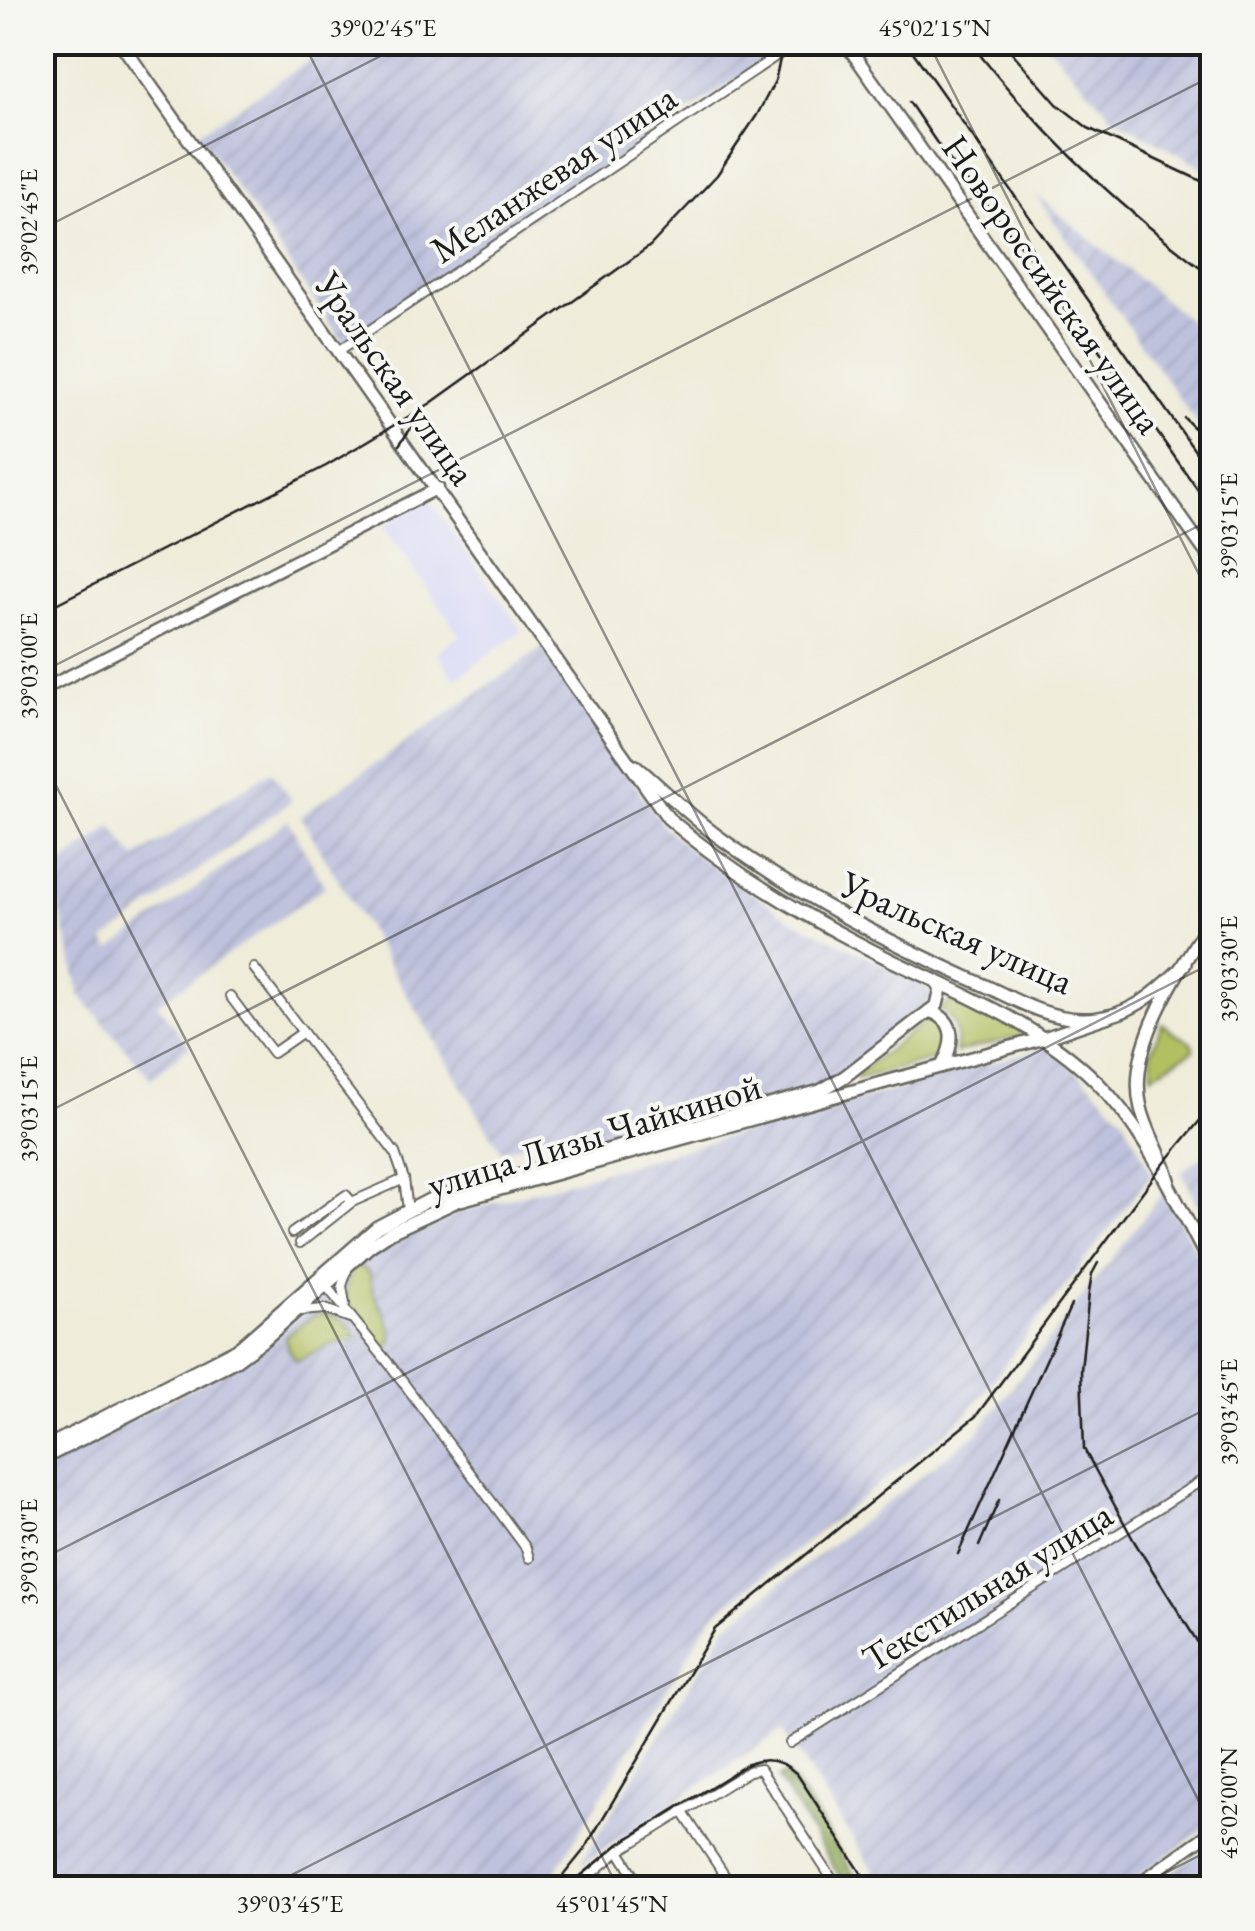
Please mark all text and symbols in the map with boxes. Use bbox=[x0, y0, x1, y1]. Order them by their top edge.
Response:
text: 39°02'45"E bbox=[330, 11, 436, 43]
text: 45°02'15"N bbox=[879, 11, 991, 43]
street label: Меланжевая улица bbox=[420, 72, 686, 274]
street label: Новороссийская улица bbox=[931, 125, 1175, 444]
text: 39°02'45"E bbox=[12, 169, 44, 275]
street label: Уральская улица bbox=[304, 261, 488, 495]
text: 39°03'15"E bbox=[1212, 473, 1244, 579]
text: 39°03'00"E bbox=[12, 613, 44, 719]
street label: Уральская улица bbox=[832, 858, 1082, 1005]
text: 39°03'30"E bbox=[1212, 916, 1244, 1022]
text: 39°03'15"E bbox=[12, 1056, 44, 1162]
street label: улица Лизы Чайкиной bbox=[421, 1061, 767, 1209]
text: 39°03'45"E bbox=[1212, 1359, 1244, 1465]
street label: Текстильная улица bbox=[853, 1489, 1122, 1683]
text: 39°03'30"E bbox=[12, 1499, 44, 1605]
text: 45°02'00"N bbox=[1212, 1747, 1244, 1859]
text: 39°03'45"E bbox=[237, 1887, 343, 1919]
text: 45°01'45"N bbox=[556, 1887, 668, 1919]

